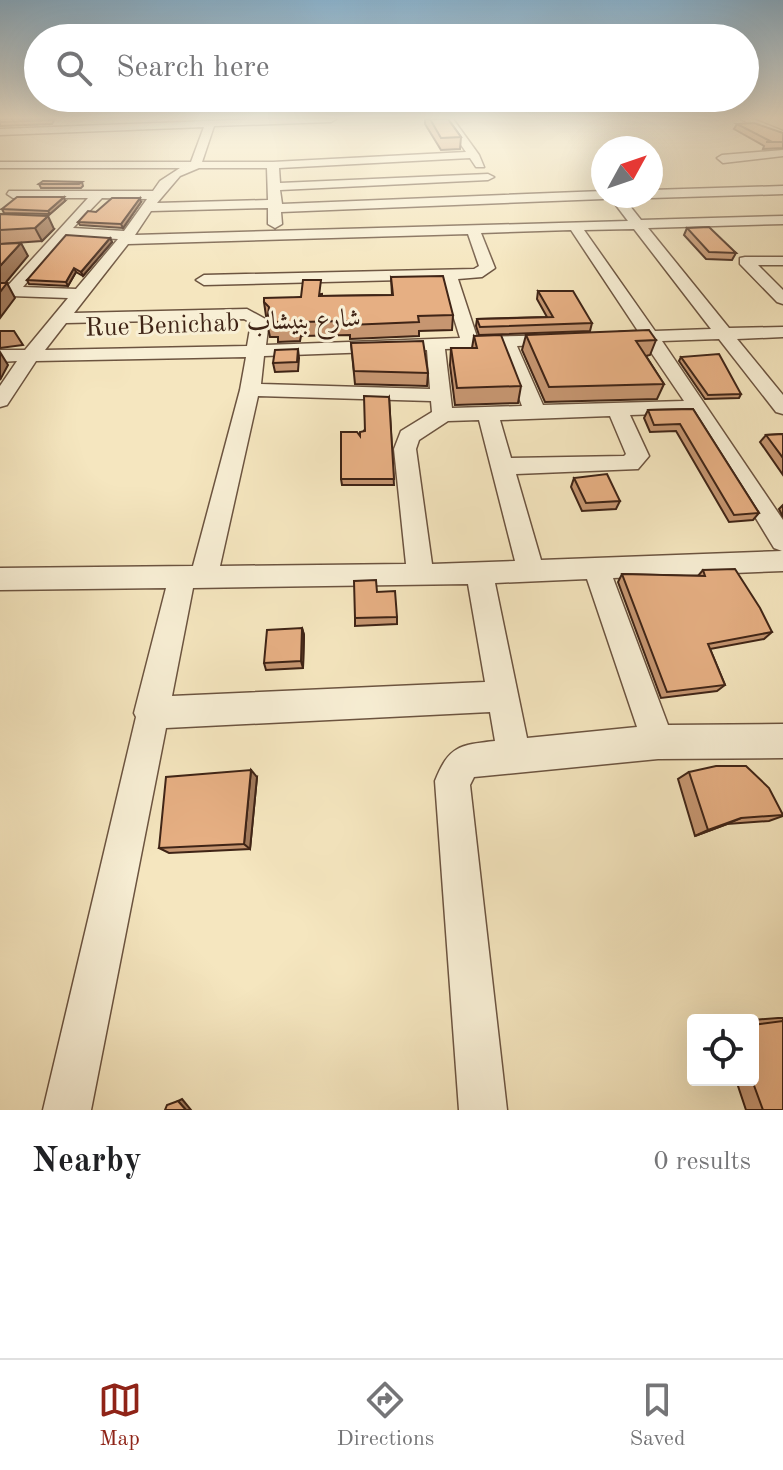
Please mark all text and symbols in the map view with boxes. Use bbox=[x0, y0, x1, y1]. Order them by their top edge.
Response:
search box bbox=[24, 24, 759, 112]
icon: search bbox=[52, 46, 96, 90]
text: Search here bbox=[116, 53, 270, 83]
north arrow bbox=[591, 136, 663, 208]
street label: Rue Benichab شارع بنيشاب bbox=[85, 306, 362, 349]
map controls bbox=[687, 1014, 759, 1086]
button: locate bbox=[687, 1014, 759, 1086]
text: Nearby bbox=[32, 1145, 142, 1179]
text: 0 results bbox=[653, 1149, 751, 1175]
tab: Map bbox=[98, 1378, 142, 1453]
tab: Directions bbox=[337, 1378, 434, 1453]
tab: Saved bbox=[629, 1378, 685, 1453]

